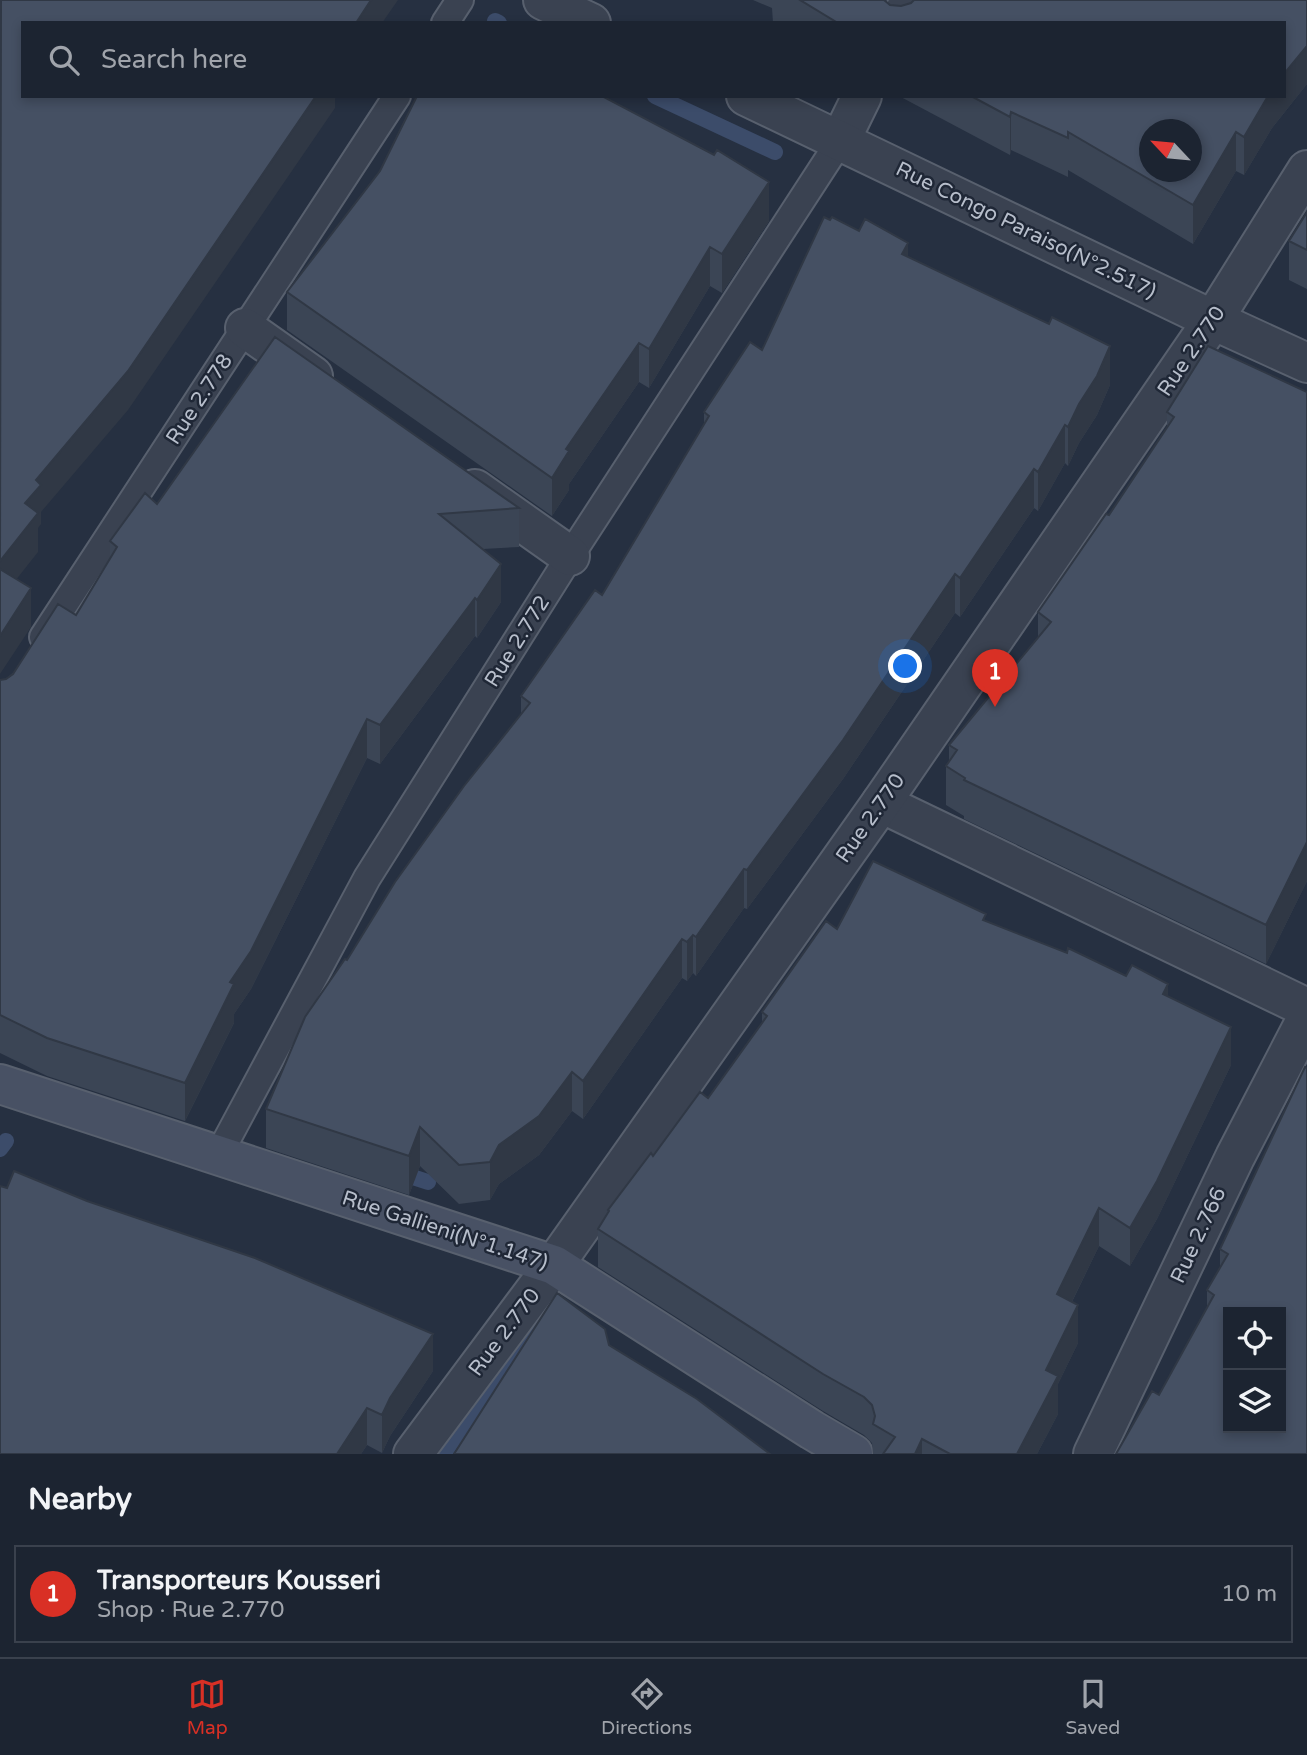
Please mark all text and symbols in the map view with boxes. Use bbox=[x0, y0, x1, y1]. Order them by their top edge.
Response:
search box bbox=[21, 21, 1286, 98]
icon: search bbox=[45, 41, 83, 79]
text: Search here bbox=[101, 44, 247, 75]
north arrow bbox=[1139, 119, 1202, 182]
street label: Rue Congo Paraiso(N°2.517) bbox=[892, 156, 1160, 304]
street label: Rue 2.770 bbox=[1152, 302, 1231, 401]
street label: Rue 2.778 bbox=[161, 349, 238, 449]
street label: Rue 2.772 bbox=[480, 591, 555, 692]
your location bbox=[888, 649, 922, 683]
pin: 1 bbox=[972, 649, 1018, 707]
street label: Rue 2.770 bbox=[831, 769, 910, 868]
street label: Rue 2.766 bbox=[1165, 1183, 1232, 1287]
street label: Rue Gallieni(N°1.147) bbox=[339, 1185, 551, 1276]
street label: Rue 2.770 bbox=[463, 1284, 545, 1381]
map controls bbox=[1223, 1307, 1286, 1433]
button: locate bbox=[1223, 1307, 1286, 1370]
button: layers bbox=[1223, 1370, 1286, 1433]
text: Nearby bbox=[28, 1481, 132, 1518]
text: Transporteurs Kousseri bbox=[97, 1565, 381, 1596]
text: 1 bbox=[46, 1580, 60, 1608]
text: 10 m bbox=[1221, 1580, 1277, 1608]
text: Shop · Rue 2.770 bbox=[97, 1596, 284, 1624]
tab: Map bbox=[187, 1675, 228, 1739]
tab: Directions bbox=[601, 1675, 692, 1739]
tab: Saved bbox=[1065, 1675, 1120, 1739]

